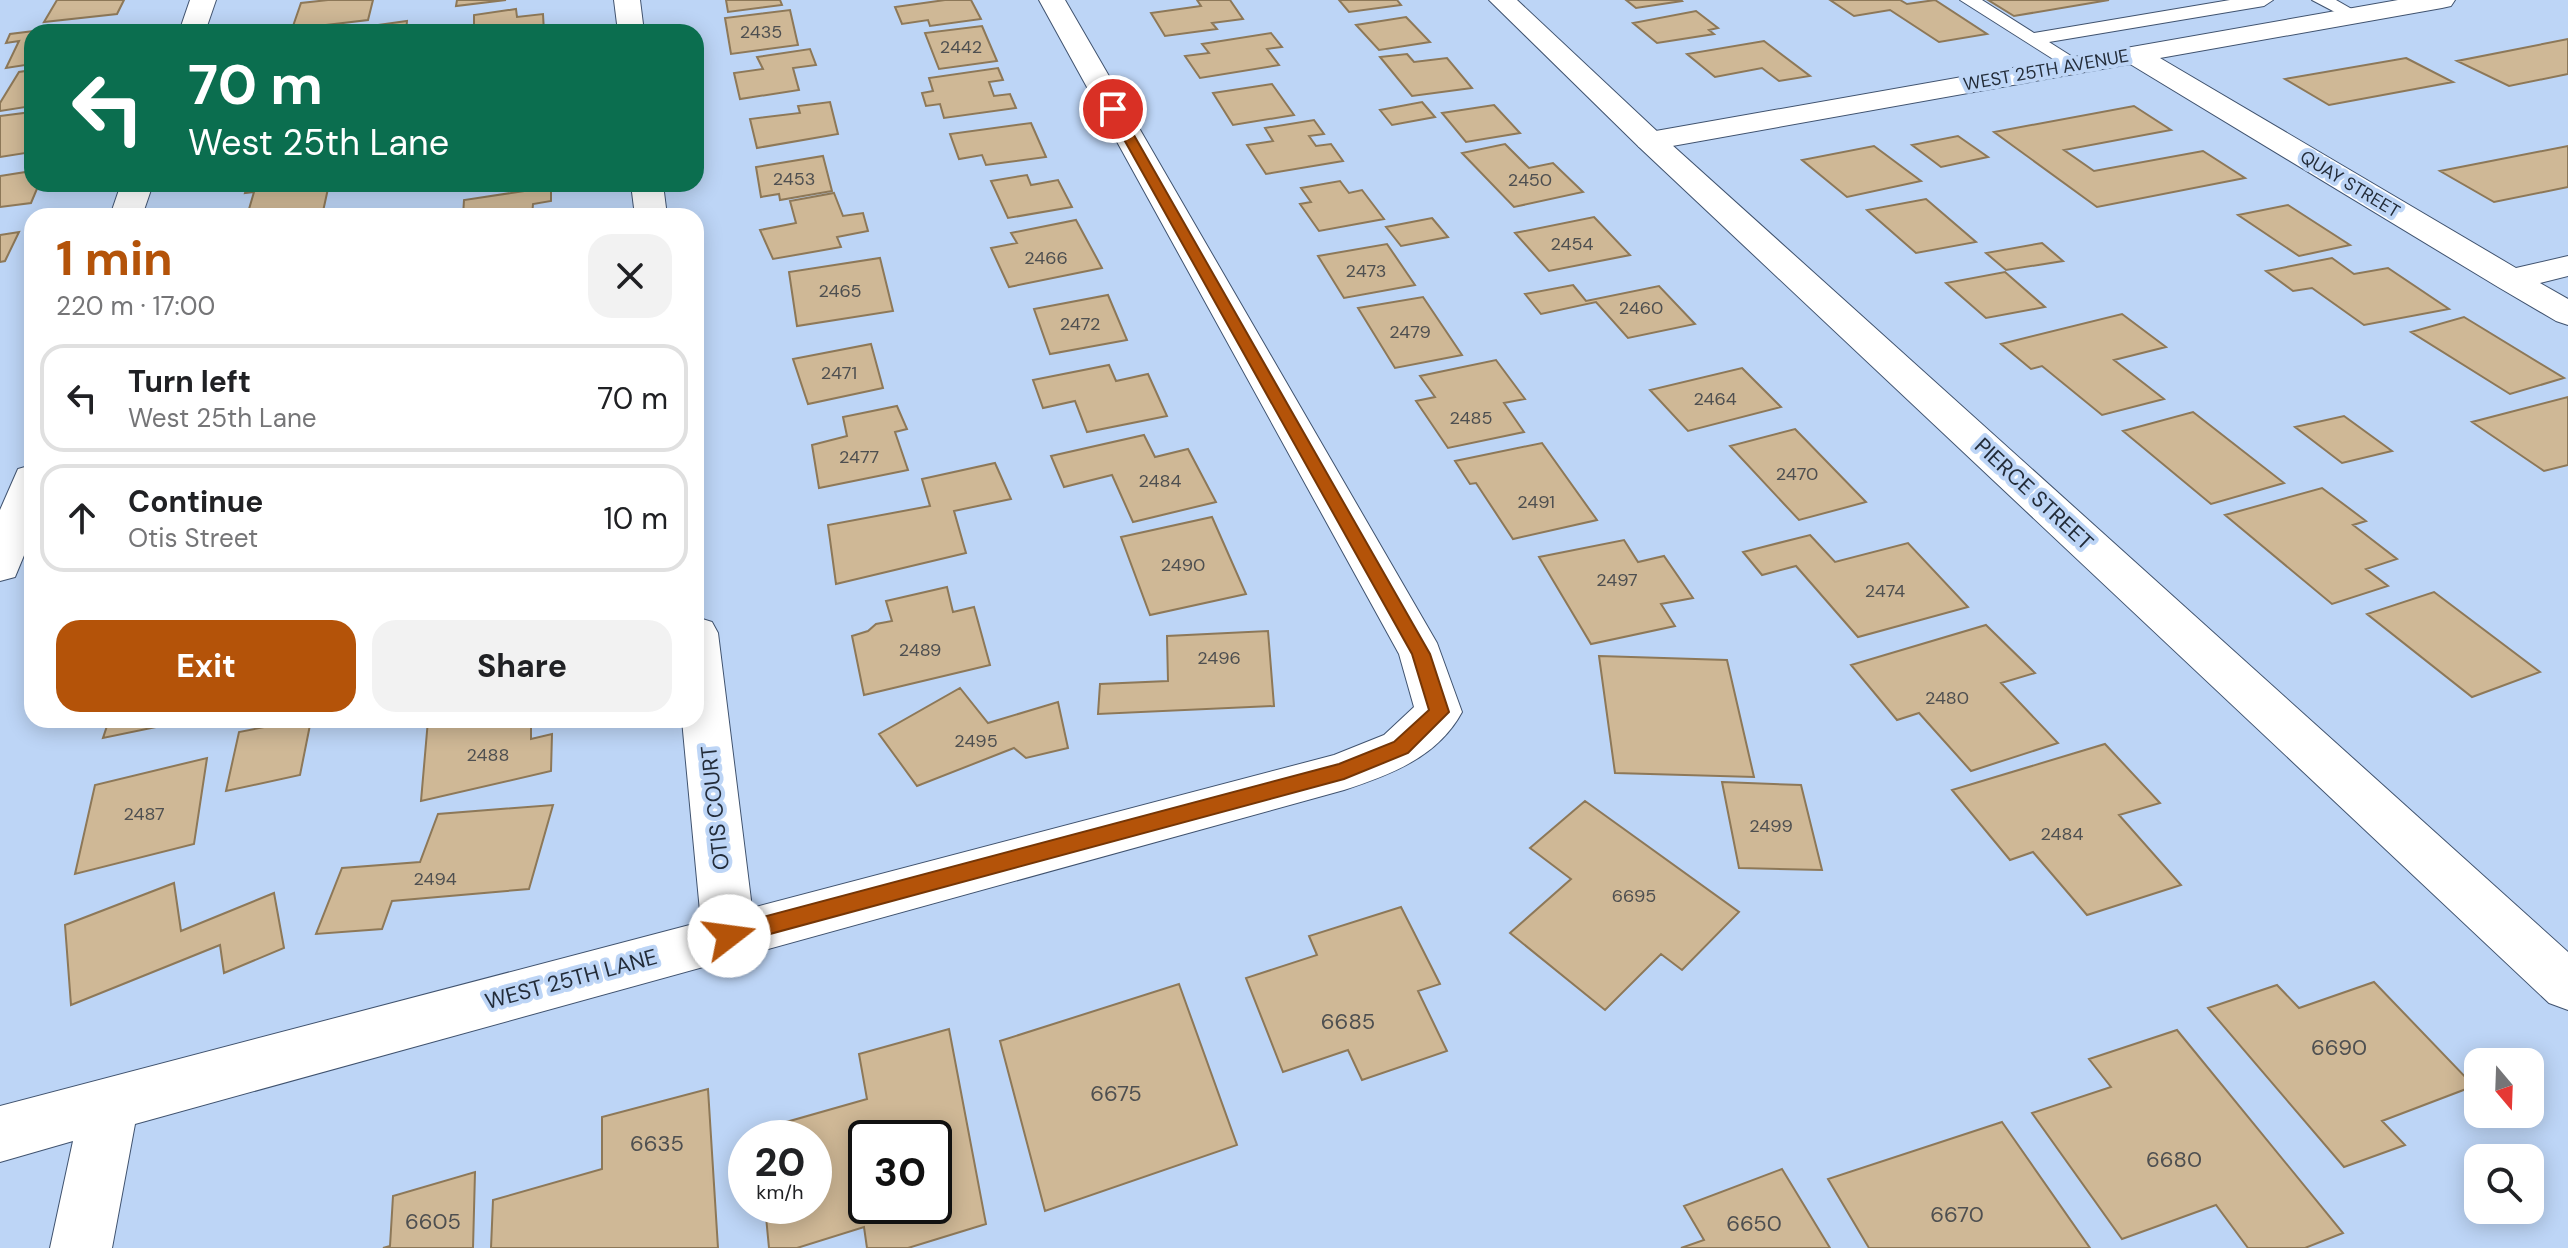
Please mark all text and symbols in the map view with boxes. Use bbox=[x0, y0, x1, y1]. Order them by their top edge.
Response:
house number: 2435 bbox=[740, 20, 782, 44]
house number: 2442 bbox=[940, 35, 982, 59]
street label: WEST 25TH AVENUE bbox=[1961, 44, 2131, 96]
text: 70 m bbox=[188, 48, 323, 121]
icon: left bbox=[56, 56, 160, 160]
pin bbox=[1079, 75, 1147, 143]
icon: arrive bbox=[1091, 87, 1135, 131]
text: West 25th Lane bbox=[188, 119, 449, 166]
street label: QUAY STREET bbox=[2296, 145, 2404, 223]
house number: 2453 bbox=[773, 167, 815, 191]
house number: 2450 bbox=[1508, 168, 1552, 192]
text: 1 min bbox=[56, 227, 173, 290]
house number: 2454 bbox=[1551, 232, 1594, 256]
button: close bbox=[588, 234, 672, 318]
house number: 2466 bbox=[1024, 246, 1068, 270]
house number: 2473 bbox=[1346, 259, 1386, 283]
house number: 2465 bbox=[819, 279, 861, 303]
text: 220 m · 17:00 bbox=[56, 289, 215, 323]
house number: 2460 bbox=[1619, 296, 1663, 320]
house number: 2472 bbox=[1060, 312, 1100, 336]
house number: 2479 bbox=[1389, 320, 1431, 344]
house number: 2471 bbox=[821, 361, 857, 385]
text: Turn left bbox=[128, 362, 251, 401]
icon: left bbox=[60, 376, 104, 420]
text: 70 m bbox=[597, 379, 668, 418]
house number: 2464 bbox=[1693, 387, 1737, 411]
text: West 25th Lane bbox=[128, 401, 317, 435]
house number: 2485 bbox=[1450, 406, 1492, 430]
street label: PIERCE STREET bbox=[1968, 431, 2100, 557]
house number: 2477 bbox=[839, 445, 879, 469]
house number: 2470 bbox=[1776, 462, 1818, 486]
house number: 2484 bbox=[1139, 469, 1182, 493]
text: Continue bbox=[128, 482, 263, 521]
house number: 2491 bbox=[1517, 490, 1555, 514]
icon: ahead bbox=[60, 496, 104, 540]
text: 10 m bbox=[603, 499, 668, 538]
text: Otis Street bbox=[128, 521, 258, 555]
house number: 2490 bbox=[1161, 553, 1205, 577]
house number: 2497 bbox=[1596, 568, 1638, 592]
house number: 2474 bbox=[1865, 579, 1905, 603]
button: Exit bbox=[56, 620, 356, 712]
button: Share bbox=[372, 620, 672, 712]
house number: 2489 bbox=[899, 638, 941, 662]
house number: 2496 bbox=[1197, 646, 1241, 670]
house number: 2480 bbox=[1925, 686, 1969, 710]
house number: 2495 bbox=[954, 729, 998, 753]
house number: 2488 bbox=[467, 743, 509, 767]
street label: OTIS COURT bbox=[694, 744, 736, 872]
house number: 2487 bbox=[123, 802, 165, 826]
house number: 2499 bbox=[1749, 814, 1793, 838]
house number: 2484 bbox=[2041, 822, 2084, 846]
house number: 2494 bbox=[413, 867, 457, 891]
house number: 6695 bbox=[1612, 884, 1656, 908]
position arrow bbox=[687, 894, 771, 978]
street label: WEST 25TH LANE bbox=[482, 942, 660, 1016]
house number: 6685 bbox=[1321, 1007, 1375, 1036]
house number: 6690 bbox=[2311, 1033, 2367, 1062]
north arrow bbox=[2464, 1048, 2544, 1128]
map controls bbox=[2464, 1048, 2544, 1224]
house number: 6675 bbox=[1090, 1079, 1142, 1108]
speed limit sign: 30 bbox=[848, 1120, 952, 1224]
house number: 6635 bbox=[630, 1129, 684, 1158]
text: 20 bbox=[754, 1136, 806, 1188]
button: search bbox=[2464, 1144, 2544, 1224]
house number: 6680 bbox=[2146, 1145, 2202, 1174]
text: km/h bbox=[756, 1179, 804, 1205]
house number: 6670 bbox=[1930, 1200, 1984, 1229]
house number: 6605 bbox=[405, 1207, 461, 1236]
house number: 6650 bbox=[1726, 1209, 1782, 1238]

